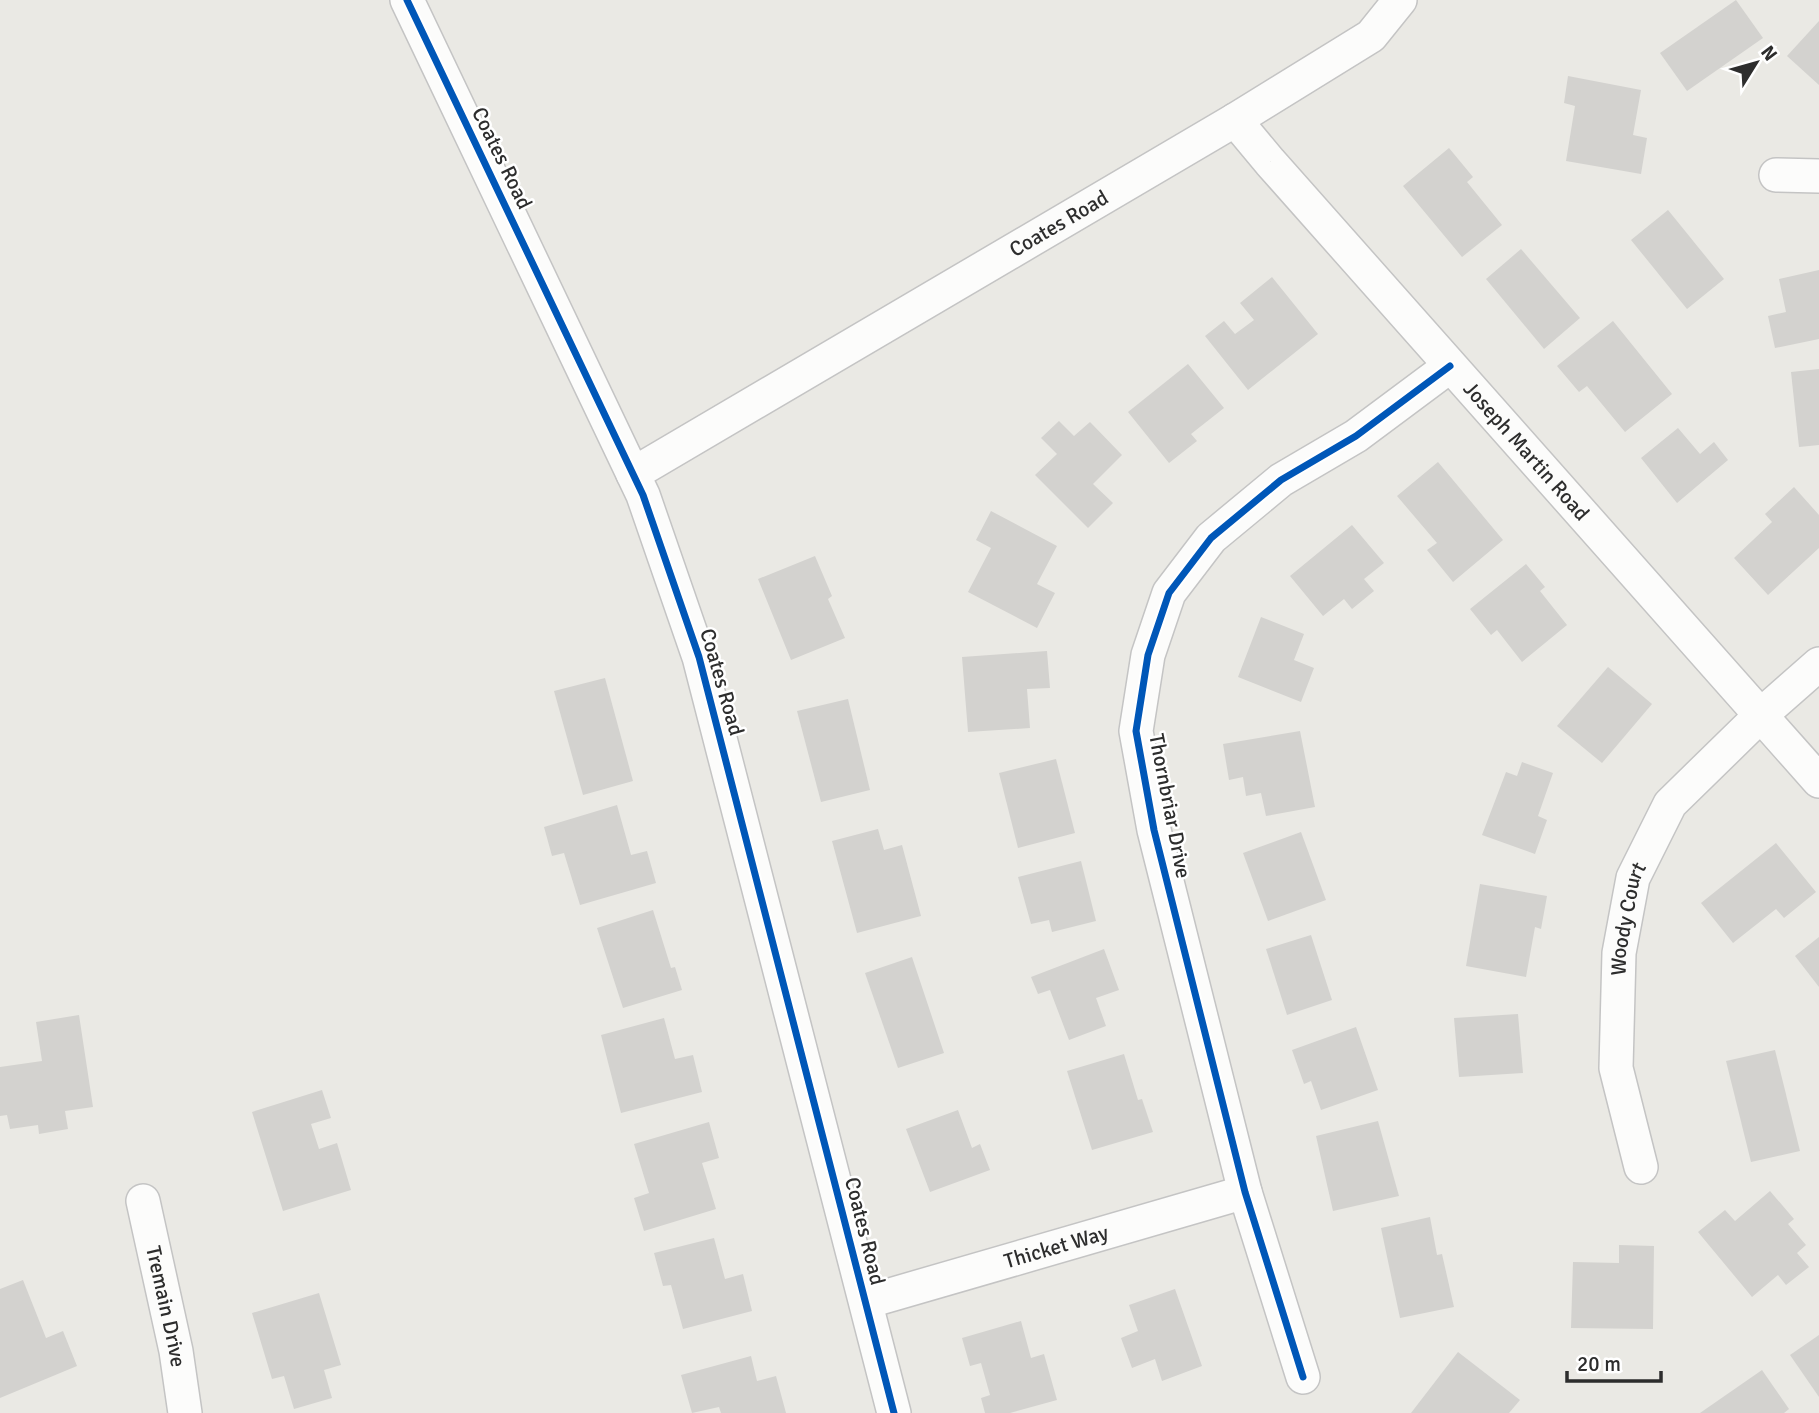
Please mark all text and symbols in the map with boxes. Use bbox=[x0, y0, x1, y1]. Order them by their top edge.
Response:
north arrow bbox=[1721, 28, 1791, 98]
text: N bbox=[1755, 41, 1782, 66]
street label: Coates Road bbox=[466, 103, 538, 213]
street label: Coates Road bbox=[1005, 184, 1113, 263]
street label: Joseph Martin Road bbox=[1458, 376, 1595, 526]
street label: Coates Road bbox=[694, 625, 750, 739]
street label: Thornbriar Drive bbox=[1143, 732, 1197, 880]
street label: Woody Court bbox=[1605, 858, 1652, 976]
street label: Coates Road bbox=[839, 1174, 891, 1288]
street label: Thicket Way bbox=[1001, 1219, 1111, 1274]
street label: Tremain Drive bbox=[140, 1243, 191, 1369]
scale bar bbox=[1567, 1340, 1661, 1384]
text: 20 m bbox=[1577, 1351, 1621, 1377]

